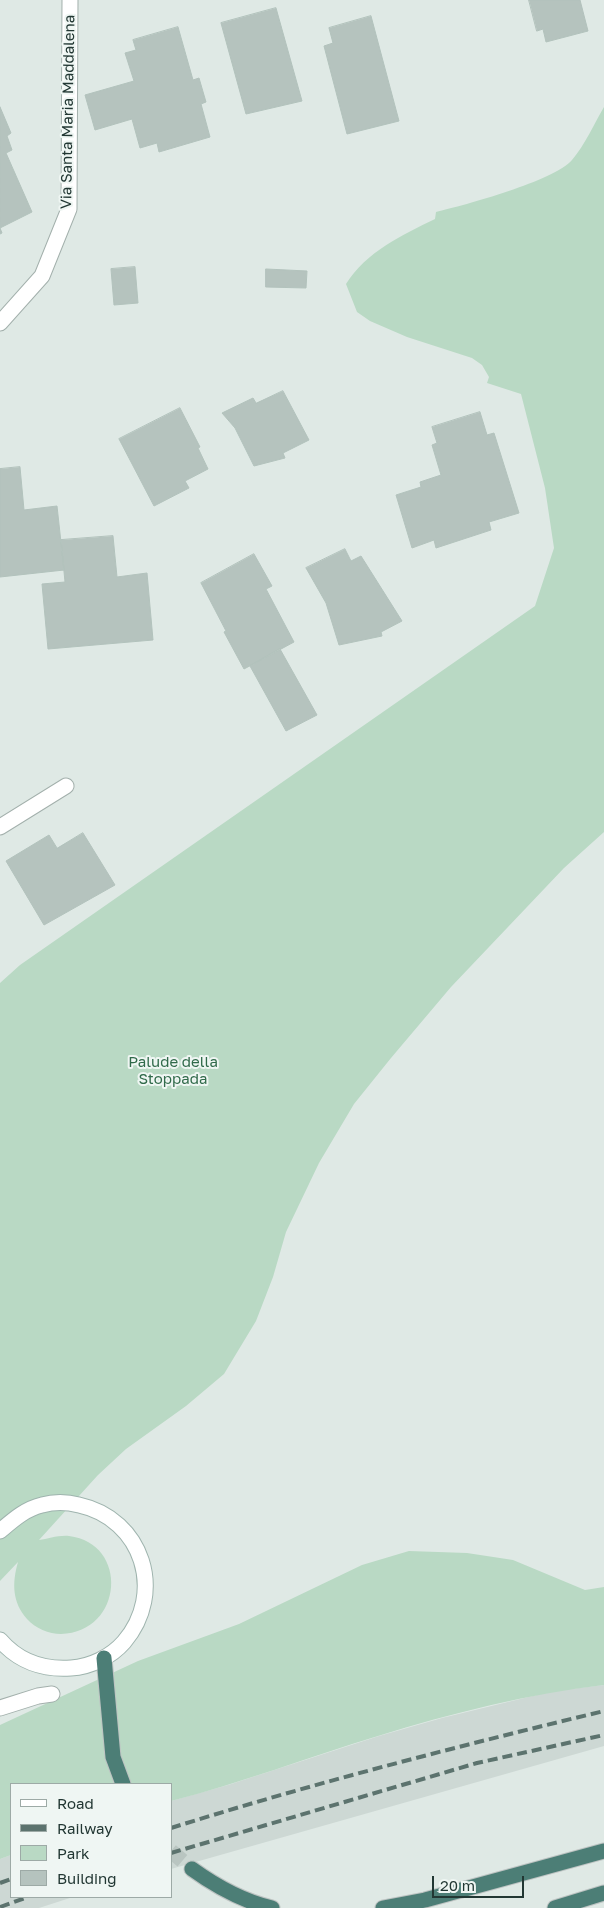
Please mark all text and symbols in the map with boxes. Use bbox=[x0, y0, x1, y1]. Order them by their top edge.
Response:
street label: Via Santa Maria Maddalena bbox=[57, 15, 79, 209]
park label: Palude della Stoppada bbox=[128, 1053, 218, 1088]
legend bbox=[10, 1783, 172, 1898]
text: Road bbox=[57, 1794, 94, 1812]
text: Railway bbox=[57, 1819, 113, 1837]
text: Park bbox=[57, 1844, 89, 1862]
scale bar bbox=[434, 1866, 526, 1898]
text: Building bbox=[57, 1869, 117, 1887]
text: 20 m bbox=[440, 1876, 475, 1894]

